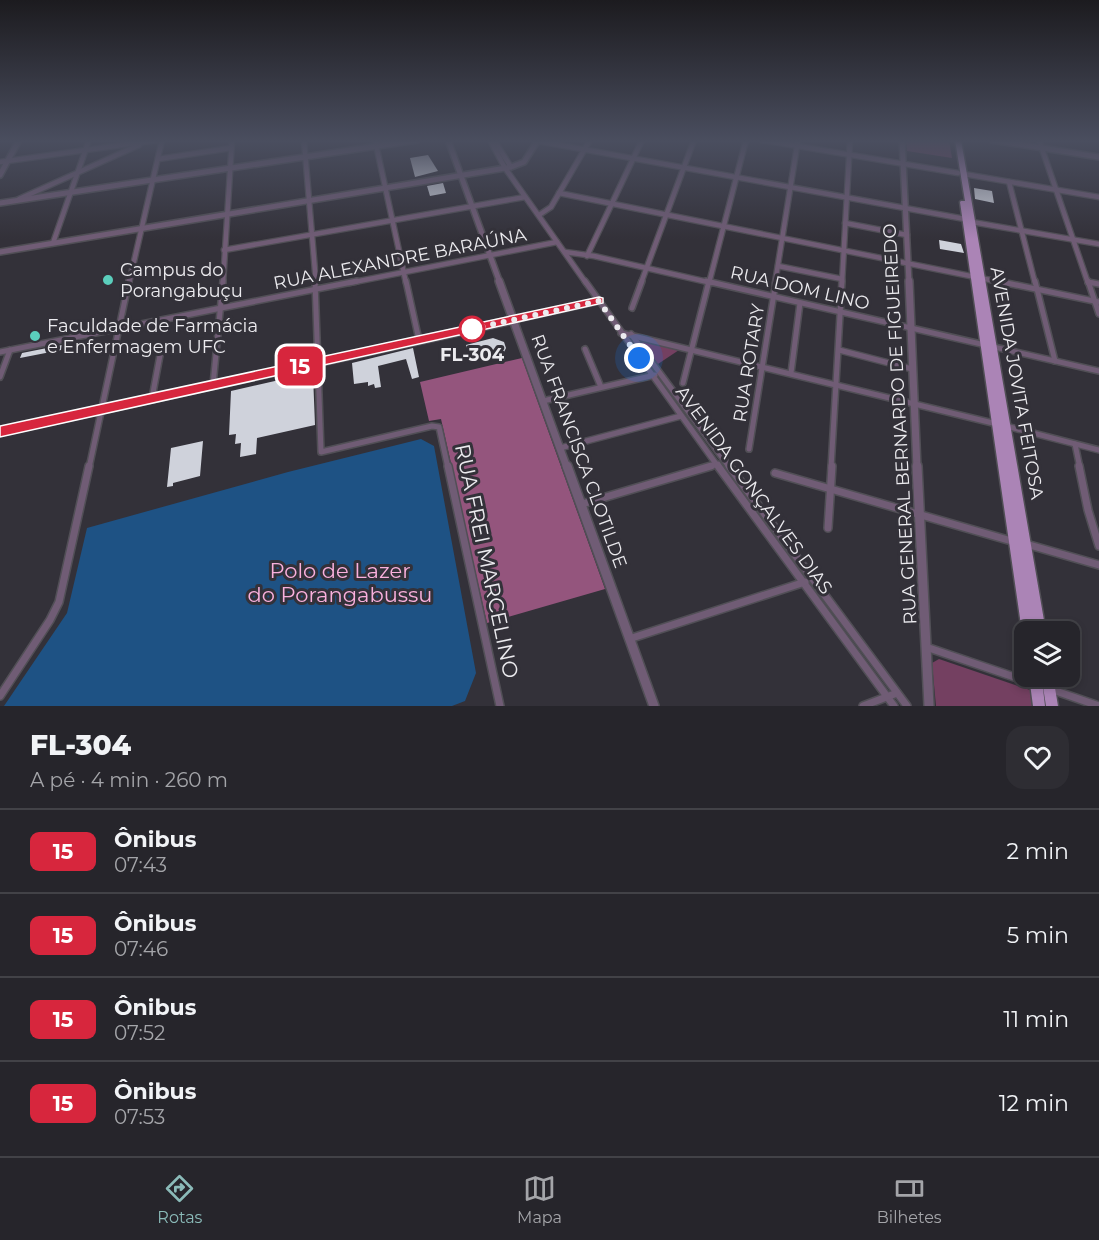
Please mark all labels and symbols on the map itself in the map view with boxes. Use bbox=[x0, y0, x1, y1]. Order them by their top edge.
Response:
street label: RUA GENERAL BERNARDO DE FIGUEIREDO bbox=[879, 223, 921, 625]
street label: RUA ALEXANDRE BARAÚNA bbox=[272, 224, 528, 294]
place label: Campus do Porangabuçu bbox=[120, 259, 243, 302]
street label: RUA DOM LINO bbox=[728, 261, 872, 315]
street label: AVENIDA JOVITA FEITOSA bbox=[986, 265, 1048, 501]
marker: Campus do Porangabuçu bbox=[101, 273, 115, 287]
street label: RUA ROTARY bbox=[729, 302, 769, 424]
place label: Faculdade de Farmácia e Enfermagem UFC bbox=[47, 315, 258, 358]
marker: FL-304 bbox=[459, 316, 485, 342]
marker: Faculdade de Farmácia e Enfermagem UFC bbox=[28, 329, 42, 343]
street label: RUA FRANCISCA CLOTILDE bbox=[526, 331, 632, 571]
your location bbox=[624, 343, 654, 373]
place label: FL-304 bbox=[440, 344, 505, 366]
line badge: 15 bbox=[273, 346, 327, 386]
street label: AVENIDA GONÇALVES DIAS bbox=[671, 382, 837, 598]
street label: RUA FREI MARCELINO bbox=[450, 441, 524, 681]
park label: Polo de Lazer do Porangabussu bbox=[248, 558, 432, 607]

